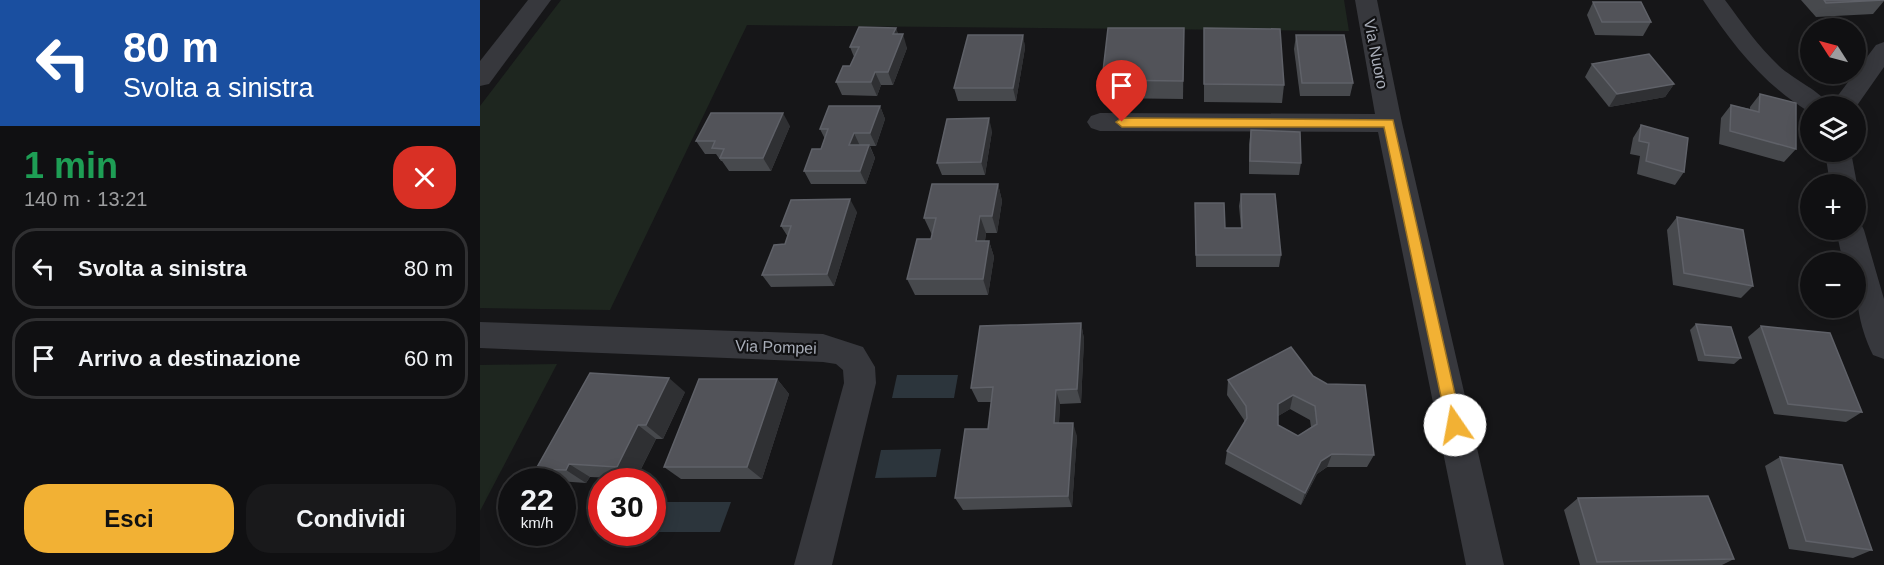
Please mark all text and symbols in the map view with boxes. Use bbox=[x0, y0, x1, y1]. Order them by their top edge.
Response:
street label: Via Nuoro bbox=[1361, 18, 1391, 91]
north arrow bbox=[1800, 18, 1866, 84]
map controls bbox=[1800, 18, 1866, 318]
icon: left bbox=[24, 24, 102, 102]
text: 80 m bbox=[123, 24, 219, 71]
pin bbox=[1096, 60, 1147, 122]
icon: arrive bbox=[1105, 69, 1138, 102]
text: Svolta a sinistra bbox=[123, 73, 314, 103]
button: layers bbox=[1800, 96, 1866, 162]
text: 1 min bbox=[24, 145, 118, 186]
button: close bbox=[393, 146, 456, 209]
button: + bbox=[1800, 174, 1866, 240]
text: 140 m · 13:21 bbox=[24, 188, 147, 210]
icon: left bbox=[27, 252, 60, 285]
button: − bbox=[1800, 252, 1866, 318]
text: Svolta a sinistra bbox=[78, 256, 247, 281]
text: 80 m bbox=[404, 256, 453, 281]
street label: Via Pompei bbox=[735, 337, 817, 357]
icon: arrive bbox=[27, 342, 60, 375]
text: Arrivo a destinazione bbox=[78, 346, 301, 371]
text: 60 m bbox=[404, 346, 453, 371]
position arrow bbox=[1423, 393, 1487, 457]
speed limit sign: 30 bbox=[588, 468, 666, 546]
text: 22 bbox=[520, 483, 554, 516]
button: Esci bbox=[24, 484, 234, 553]
button: Condividi bbox=[246, 484, 456, 553]
text: km/h bbox=[521, 514, 553, 531]

